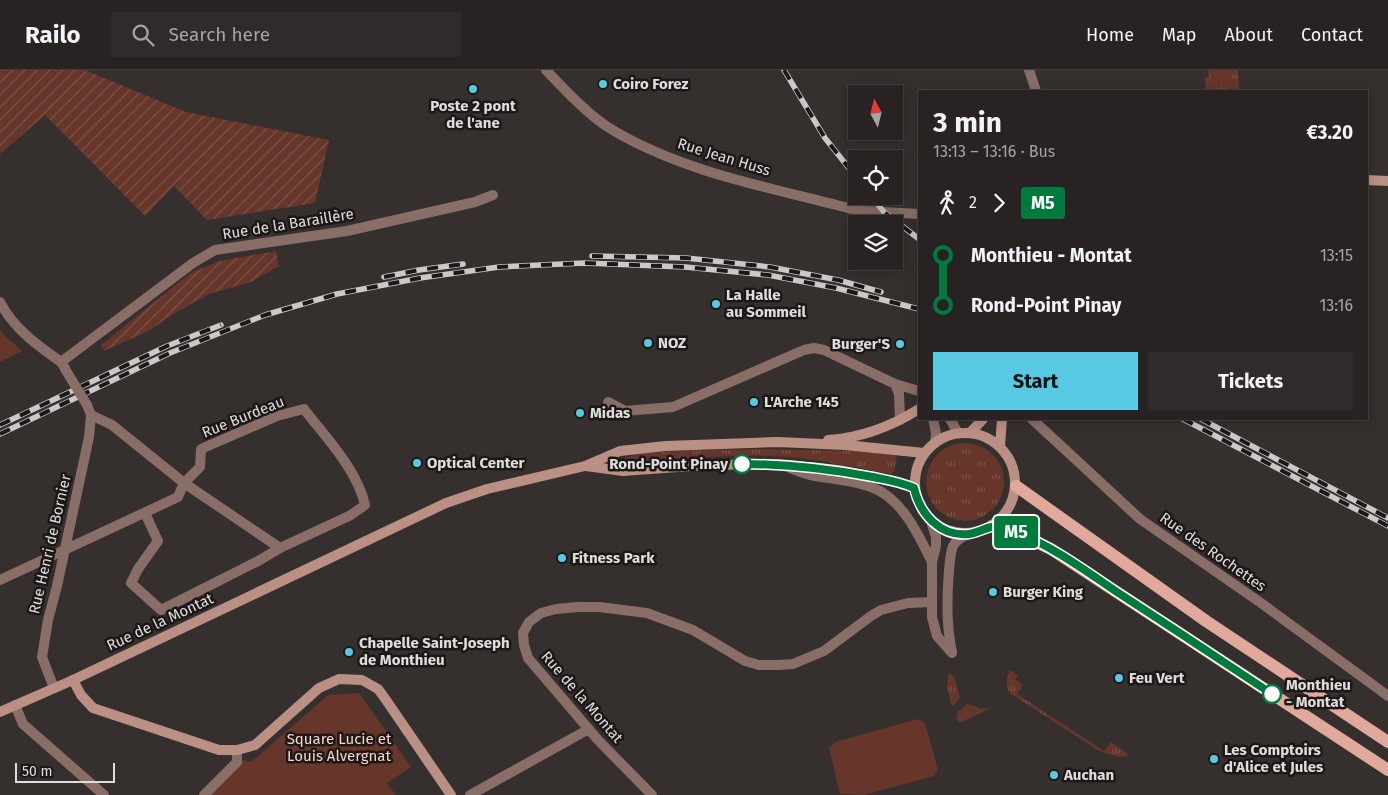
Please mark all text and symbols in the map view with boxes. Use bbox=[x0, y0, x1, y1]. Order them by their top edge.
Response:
search box bbox=[111, 12, 461, 57]
text: Railo bbox=[25, 21, 81, 49]
icon: search bbox=[129, 21, 157, 49]
text: Search here bbox=[169, 23, 270, 46]
text: Home bbox=[1086, 24, 1134, 46]
text: Map bbox=[1162, 24, 1196, 46]
text: About bbox=[1224, 24, 1273, 46]
text: Contact bbox=[1301, 24, 1363, 46]
place label: Coiro Forez bbox=[613, 75, 688, 93]
marker: Coiro Forez bbox=[597, 78, 609, 90]
marker: Poste 2 pont de l'ane bbox=[467, 83, 479, 95]
north arrow bbox=[848, 85, 902, 140]
map controls bbox=[848, 85, 903, 270]
place label: Poste 2 pont de l'ane bbox=[430, 97, 516, 132]
text: 3 min bbox=[933, 106, 1002, 139]
text: €3.20 bbox=[1306, 121, 1353, 144]
street label: Rue Jean Huss bbox=[675, 134, 773, 180]
text: 13:13 – 13:16 · Bus bbox=[933, 142, 1055, 161]
button: locate bbox=[848, 150, 903, 205]
icon: walk bbox=[933, 189, 961, 217]
icon: forward bbox=[985, 189, 1013, 217]
text: M5 bbox=[1031, 192, 1055, 214]
text: 2 bbox=[969, 193, 977, 212]
street label: Rue de la Baraillère bbox=[221, 205, 355, 243]
button: layers bbox=[848, 215, 903, 270]
text: Monthieu - Montat bbox=[971, 244, 1132, 267]
text: 13:15 bbox=[1320, 246, 1353, 265]
place label: La Halle au Sommeil bbox=[726, 286, 807, 321]
text: Rond-Point Pinay bbox=[971, 294, 1121, 317]
text: 13:16 bbox=[1319, 296, 1353, 315]
marker: La Halle au Sommeil bbox=[710, 298, 722, 310]
place label: NOZ bbox=[658, 334, 686, 352]
place label: Burger'S bbox=[832, 335, 890, 353]
marker: NOZ bbox=[642, 337, 654, 349]
marker: Burger'S bbox=[894, 338, 906, 350]
button: Start bbox=[933, 352, 1138, 410]
button: Tickets bbox=[1148, 352, 1353, 410]
street label: Rue Burdeau bbox=[199, 392, 287, 442]
place label: L'Arche 145 bbox=[764, 393, 839, 411]
marker: L'Arche 145 bbox=[748, 396, 760, 408]
place label: Midas bbox=[590, 404, 630, 422]
marker: Midas bbox=[574, 407, 586, 419]
place label: Optical Center bbox=[427, 454, 526, 472]
marker: Rond-Point Pinay bbox=[732, 454, 752, 474]
place label: Rond-Point Pinay bbox=[609, 455, 728, 473]
marker: Optical Center bbox=[411, 457, 423, 469]
street label: Rue Henri de Bornier bbox=[25, 472, 75, 616]
street label: Rue des Rochettes bbox=[1156, 509, 1270, 595]
line badge: M5 bbox=[994, 516, 1038, 548]
text: M5 bbox=[1004, 521, 1028, 543]
place label: Fitness Park bbox=[572, 549, 655, 567]
marker: Fitness Park bbox=[556, 552, 568, 564]
place label: Burger King bbox=[1003, 583, 1084, 601]
marker: Burger King bbox=[987, 586, 999, 598]
street label: Rue de la Montat bbox=[104, 589, 217, 655]
place label: Chapelle Saint-Joseph de Monthieu bbox=[359, 634, 510, 669]
marker: Chapelle Saint-Joseph de Monthieu bbox=[343, 646, 355, 658]
street label: Rue de la Montat bbox=[537, 647, 627, 747]
place label: Feu Vert bbox=[1129, 669, 1185, 687]
marker: Feu Vert bbox=[1113, 672, 1125, 684]
place label: Monthieu - Montat bbox=[1286, 676, 1351, 711]
marker: Monthieu - Montat bbox=[1262, 684, 1282, 704]
park label: Square Lucie et Louis Alvergnat bbox=[287, 730, 392, 765]
place label: Les Comptoirs d'Alice et Jules bbox=[1224, 741, 1323, 776]
marker: Les Comptoirs d'Alice et Jules bbox=[1208, 753, 1220, 765]
scale bar bbox=[15, 760, 115, 783]
text: 50 m bbox=[22, 763, 53, 780]
place label: Auchan bbox=[1063, 766, 1114, 784]
marker: Auchan bbox=[1048, 769, 1060, 781]

